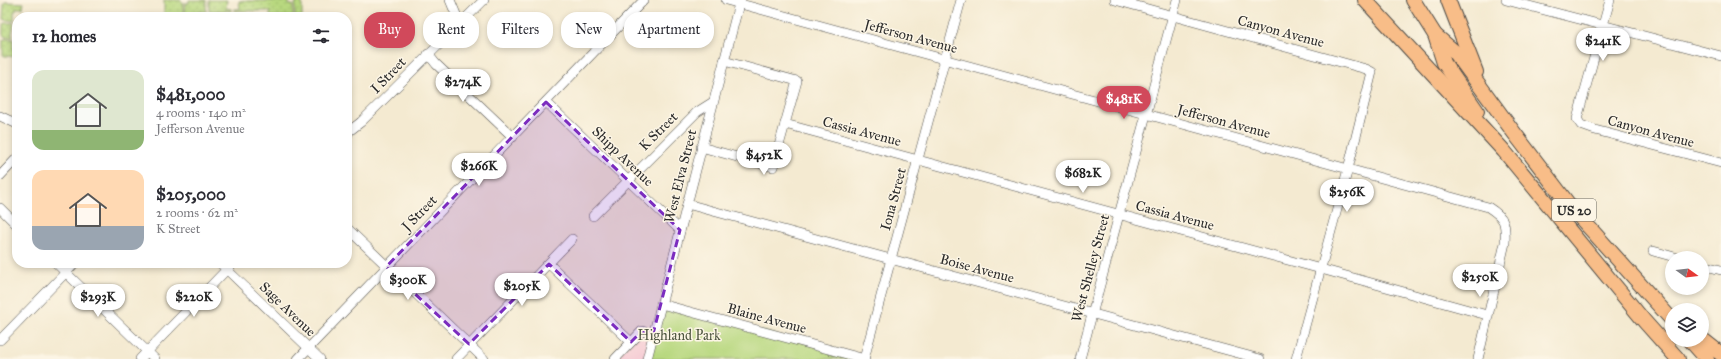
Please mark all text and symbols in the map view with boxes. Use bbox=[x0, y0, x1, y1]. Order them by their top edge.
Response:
chip: Buy bbox=[364, 12, 415, 48]
chip: Rent bbox=[423, 12, 479, 48]
chip: Filters bbox=[487, 12, 553, 48]
chip: New bbox=[561, 12, 616, 48]
chip: Apartment bbox=[624, 12, 714, 48]
street label: Canyon Avenue bbox=[1236, 12, 1326, 51]
street label: Jefferson Avenue bbox=[860, 15, 959, 58]
icon: filters bbox=[310, 25, 332, 47]
text: 12 homes bbox=[32, 26, 96, 47]
pin: $241K bbox=[1575, 28, 1631, 62]
text: $241K bbox=[1585, 33, 1621, 49]
street label: I Street bbox=[367, 54, 410, 97]
pin: $274K bbox=[435, 69, 491, 103]
text: $274K bbox=[445, 74, 481, 90]
text: $481,000 bbox=[156, 84, 226, 105]
icon: home bbox=[64, 86, 112, 134]
pin: $481K bbox=[1096, 86, 1152, 120]
text: $481K bbox=[1106, 91, 1142, 107]
street label: Jefferson Avenue bbox=[1173, 100, 1272, 143]
text: 4 rooms · 140 m² bbox=[156, 105, 246, 121]
street label: K Street bbox=[635, 108, 681, 154]
street label: Canyon Avenue bbox=[1606, 112, 1696, 151]
street label: Cassia Avenue bbox=[821, 113, 903, 150]
text: Jefferson Avenue bbox=[156, 121, 245, 137]
street label: Shipp Avenue bbox=[588, 123, 657, 190]
street label: West Elva Street bbox=[661, 128, 700, 225]
pin: $452K bbox=[736, 142, 792, 176]
text: $452K bbox=[746, 147, 782, 163]
pin: $266K bbox=[451, 153, 507, 187]
text: $266K bbox=[461, 158, 497, 174]
pin: $682K bbox=[1055, 160, 1111, 194]
text: $682K bbox=[1064, 165, 1102, 181]
street label: Iona Street bbox=[877, 166, 910, 232]
pin: $256K bbox=[1319, 179, 1375, 213]
text: $205,000 bbox=[156, 184, 226, 205]
text: $256K bbox=[1329, 184, 1365, 200]
icon: home bbox=[64, 186, 112, 234]
street label: J Street bbox=[397, 192, 441, 237]
street label: Cassia Avenue bbox=[1134, 197, 1216, 234]
road number: US 20 bbox=[1552, 199, 1596, 221]
text: 2 rooms · 62 m² bbox=[156, 205, 238, 221]
street label: West Shelley Street bbox=[1068, 212, 1113, 324]
text: K Street bbox=[156, 221, 200, 237]
street label: Boise Avenue bbox=[938, 250, 1016, 287]
north arrow bbox=[1665, 251, 1709, 295]
map controls bbox=[1665, 251, 1709, 347]
pin: $250K bbox=[1452, 264, 1508, 298]
pin: $300K bbox=[380, 267, 436, 301]
text: $250K bbox=[1462, 269, 1498, 285]
text: $300K bbox=[389, 272, 427, 288]
pin: $205K bbox=[494, 273, 550, 307]
street label: Sage Avenue bbox=[256, 278, 319, 340]
text: $205K bbox=[503, 278, 541, 294]
pin: $293K bbox=[70, 284, 126, 318]
pin: $220K bbox=[166, 284, 222, 318]
text: $293K bbox=[80, 289, 116, 305]
text: $220K bbox=[175, 289, 213, 305]
street label: Blaine Avenue bbox=[725, 300, 808, 337]
button: layers bbox=[1665, 303, 1709, 347]
park label: Highland Park bbox=[638, 327, 721, 344]

